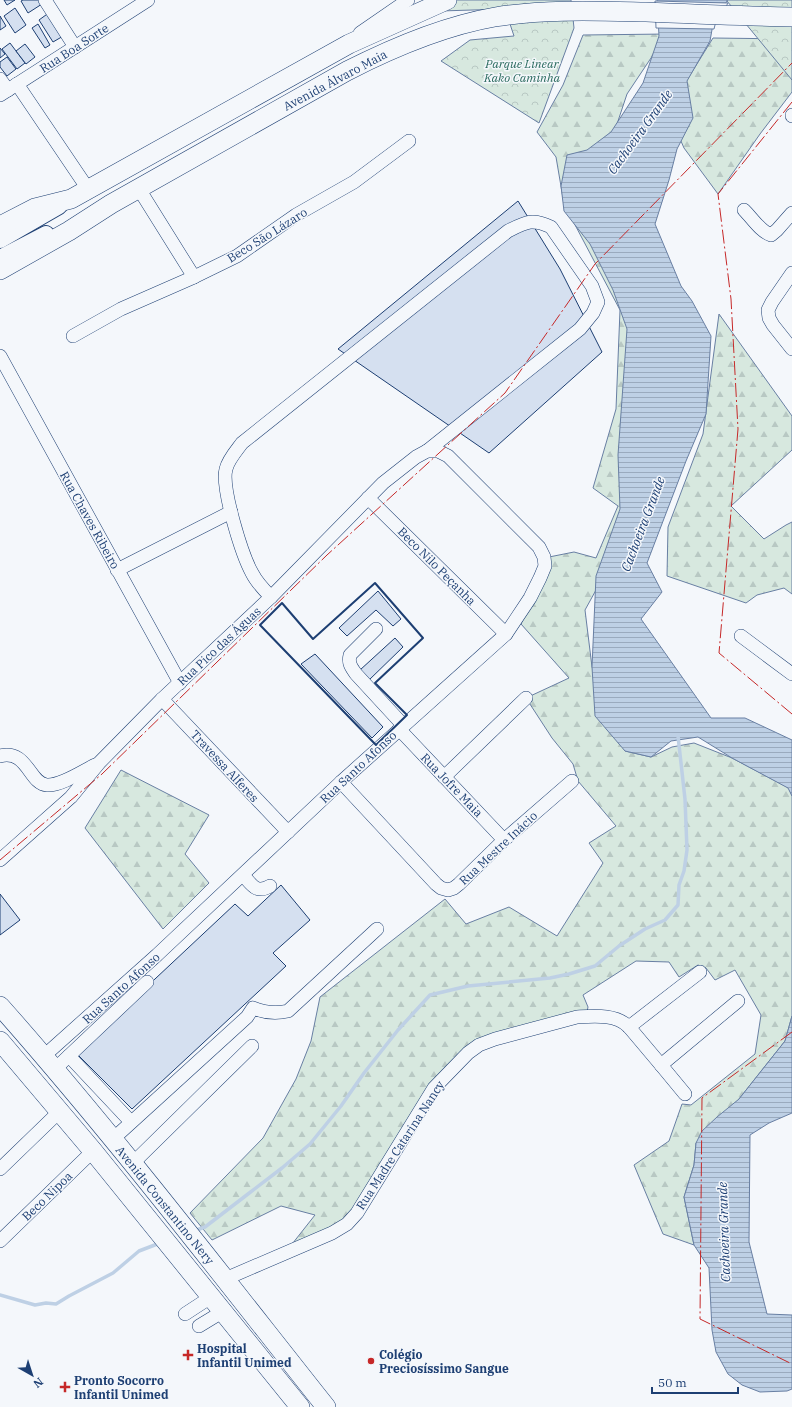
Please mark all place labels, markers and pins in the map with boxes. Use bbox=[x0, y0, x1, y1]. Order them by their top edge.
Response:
place label: Hospital Infantil Unimed bbox=[197, 1341, 292, 1370]
place label: Colégio Preciosíssimo Sangue bbox=[379, 1347, 509, 1376]
marker: Hospital Infantil Unimed bbox=[182, 1349, 194, 1361]
marker: Colégio Preciosíssimo Sangue bbox=[366, 1356, 376, 1366]
place label: Pronto Socorro Infantil Unimed bbox=[74, 1373, 169, 1402]
marker: Pronto Socorro Infantil Unimed bbox=[59, 1381, 71, 1393]

